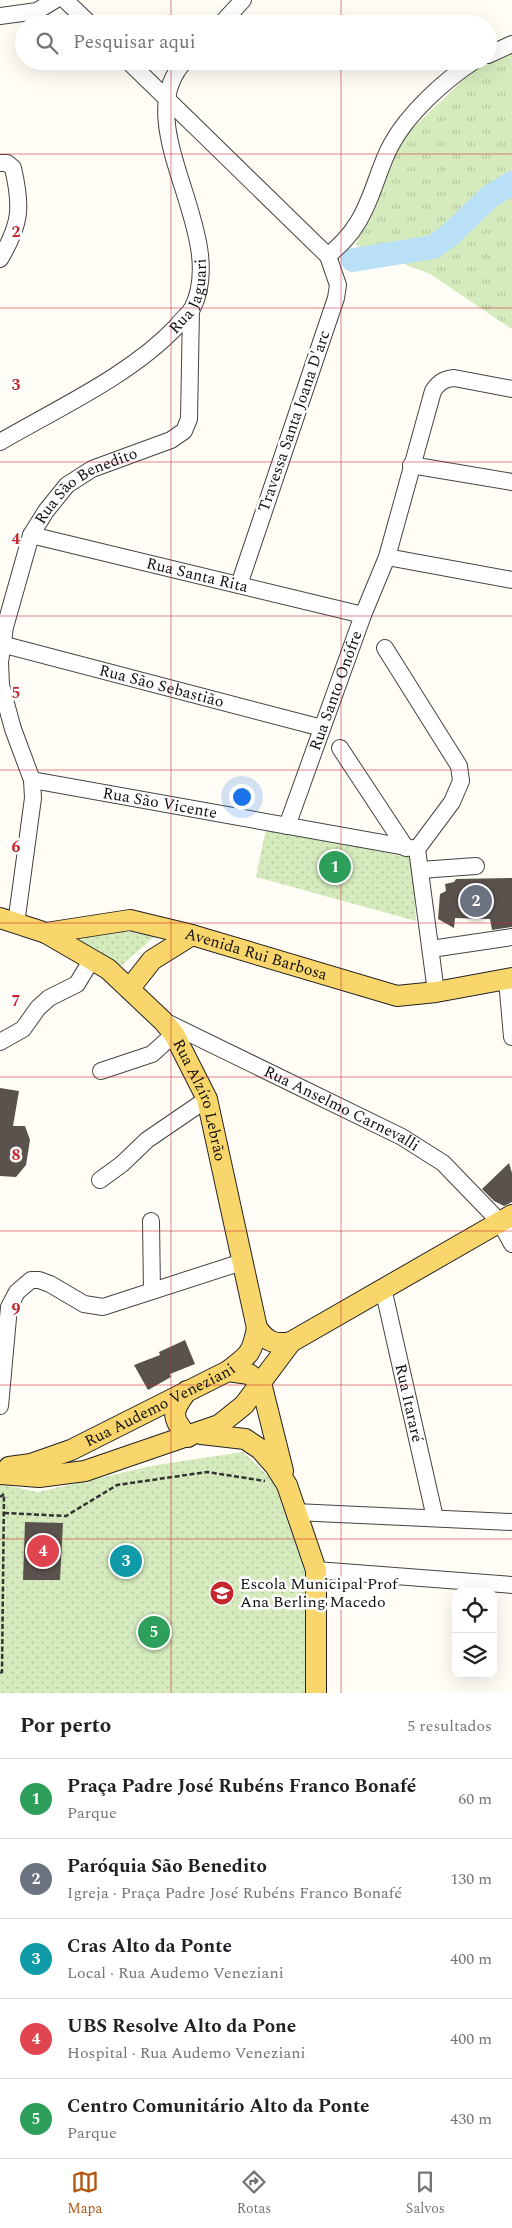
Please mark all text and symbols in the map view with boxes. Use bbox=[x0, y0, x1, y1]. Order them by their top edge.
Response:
search box bbox=[15, 15, 497, 70]
text: Pesquisar aqui bbox=[73, 28, 196, 57]
icon: search bbox=[33, 29, 61, 57]
text: 2 bbox=[12, 220, 21, 244]
street label: Rua Jaguari bbox=[163, 258, 213, 340]
street label: Travessa Santa Joana D'arc bbox=[252, 327, 336, 515]
text: 3 bbox=[12, 373, 21, 397]
street label: Rua São Benedito bbox=[29, 441, 141, 529]
text: 4 bbox=[12, 527, 21, 551]
street label: Rua Santa Rita bbox=[144, 551, 251, 599]
street label: Rua Santo Onófre bbox=[303, 627, 368, 754]
street label: Rua São Sebastião bbox=[97, 658, 227, 714]
text: 5 bbox=[12, 681, 20, 705]
street label: Rua São Vicente bbox=[101, 781, 219, 825]
your location bbox=[229, 784, 255, 810]
text: 6 bbox=[12, 835, 21, 859]
pin: 1 bbox=[319, 848, 351, 886]
pin: 2 bbox=[460, 882, 492, 920]
street label: Avenida Rui Barbosa bbox=[182, 922, 330, 987]
text: 7 bbox=[12, 989, 21, 1013]
street label: Rua Alzíro Lebrão bbox=[166, 1035, 232, 1164]
street label: Rua Anselmo Carnevalli bbox=[260, 1059, 424, 1157]
text: 8 bbox=[12, 1143, 21, 1167]
text: 9 bbox=[12, 1297, 21, 1321]
street label: Rua Audemo Veneziani bbox=[80, 1357, 241, 1453]
street label: Rua Itararé bbox=[389, 1362, 430, 1445]
pin: 4 bbox=[27, 1532, 59, 1570]
pin: 3 bbox=[110, 1542, 142, 1580]
place label: Escola Municipal Prof Ana Berling Macedo bbox=[240, 1572, 399, 1614]
school or university icon: Escola Municipal Prof Ana Berling Macedo bbox=[209, 1580, 235, 1606]
map controls bbox=[452, 1588, 497, 1678]
button: locate bbox=[452, 1588, 497, 1633]
pin: 5 bbox=[138, 1613, 170, 1651]
button: layers bbox=[452, 1633, 497, 1678]
text: Por perto bbox=[20, 1710, 111, 1742]
text: 5 resultados bbox=[407, 1714, 492, 1738]
text: Praça Padre José Rubéns Franco Bonafé bbox=[67, 1772, 416, 1801]
text: 1 bbox=[32, 1787, 40, 1811]
text: 60 m bbox=[458, 1787, 492, 1811]
text: Parque bbox=[67, 1801, 117, 1825]
text: Paróquia São Benedito bbox=[67, 1852, 267, 1881]
text: 2 bbox=[32, 1867, 40, 1891]
text: 130 m bbox=[450, 1867, 492, 1891]
text: Igreja · Praça Padre José Rubéns Franco Bonafé bbox=[67, 1881, 402, 1905]
text: Cras Alto da Ponte bbox=[67, 1932, 232, 1961]
text: 3 bbox=[32, 1947, 40, 1971]
text: 400 m bbox=[450, 1947, 492, 1971]
text: Local · Rua Audemo Veneziani bbox=[67, 1961, 284, 1985]
text: UBS Resolve Alto da Pone bbox=[67, 2012, 296, 2041]
text: 4 bbox=[32, 2027, 40, 2051]
text: 400 m bbox=[450, 2027, 492, 2051]
text: Hospital · Rua Audemo Veneziani bbox=[67, 2041, 305, 2065]
text: Centro Comunitário Alto da Ponte bbox=[67, 2092, 370, 2121]
text: 5 bbox=[32, 2107, 40, 2131]
text: 430 m bbox=[450, 2107, 492, 2131]
text: Parque bbox=[67, 2121, 117, 2145]
tab: Mapa bbox=[67, 2168, 102, 2219]
tab: Rotas bbox=[237, 2168, 271, 2219]
tab: Salvos bbox=[406, 2168, 445, 2219]

